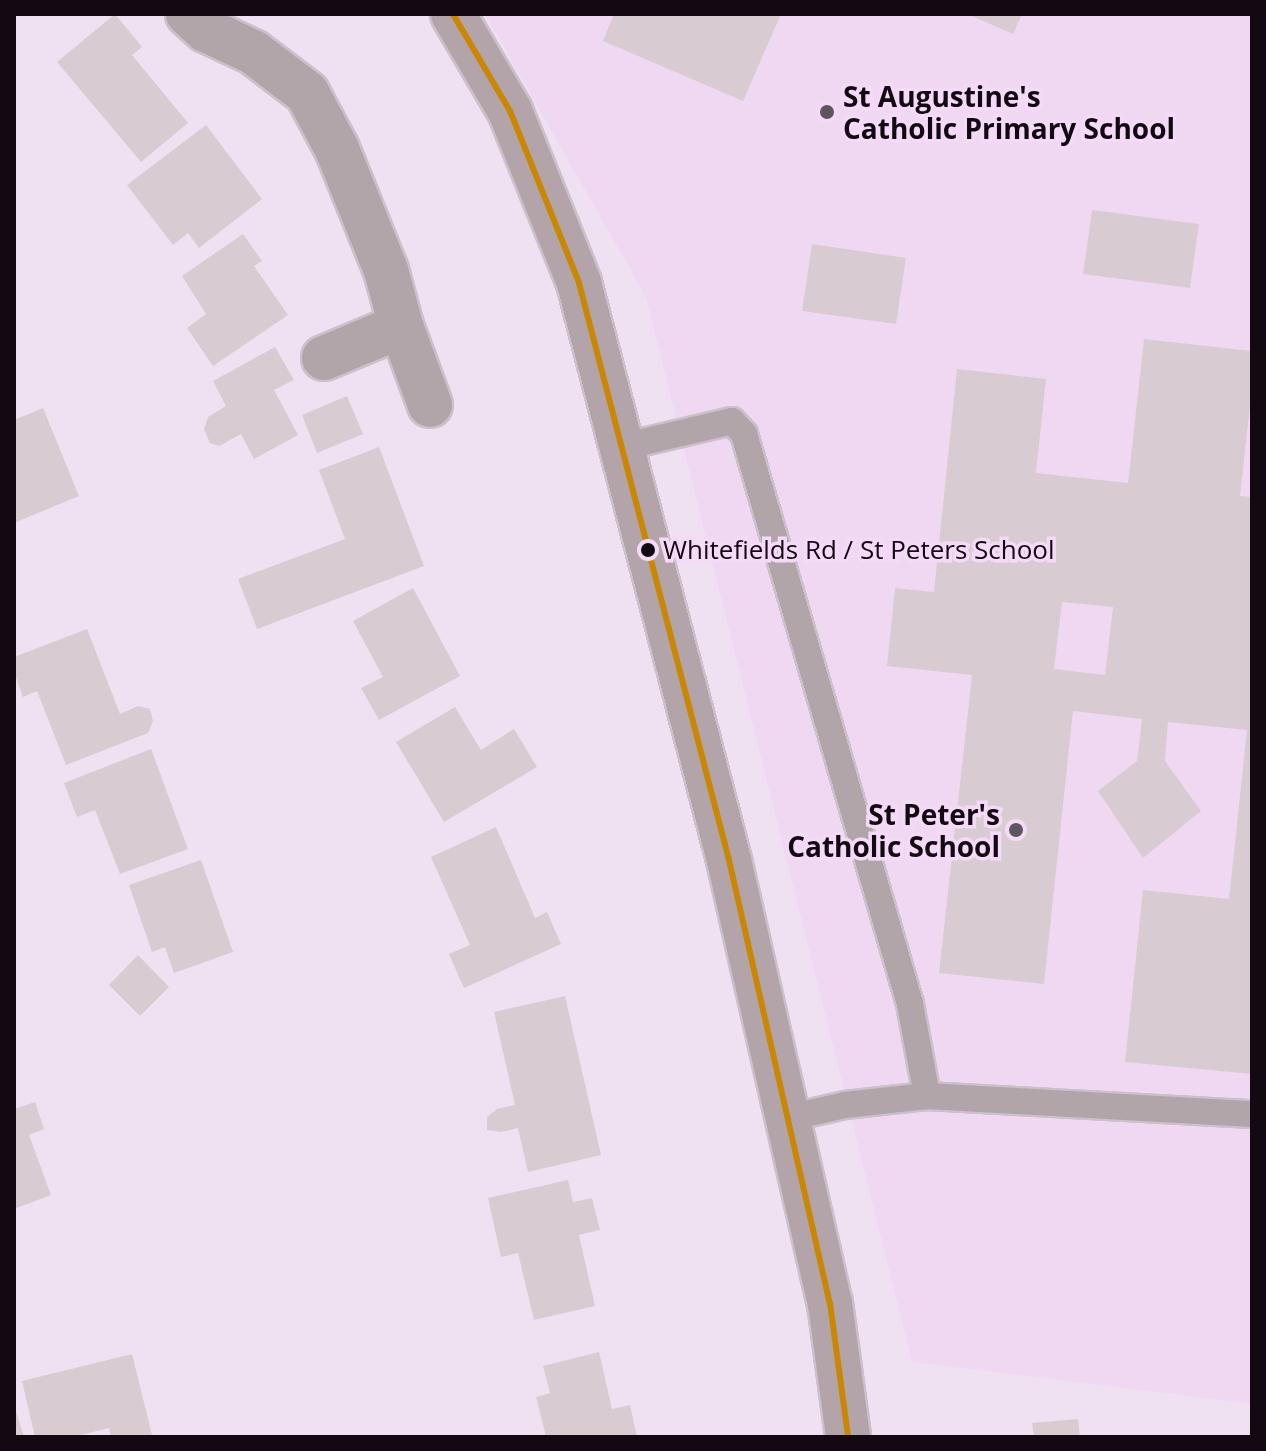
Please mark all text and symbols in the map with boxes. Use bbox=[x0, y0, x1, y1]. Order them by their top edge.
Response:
place label: St Augustine's Catholic Primary School bbox=[843, 79, 1175, 145]
marker: St Augustine's Catholic Primary School bbox=[818, 103, 836, 121]
place label: Whitefields Rd / St Peters School bbox=[663, 534, 1055, 566]
marker: Whitefields Rd / St Peters School bbox=[640, 542, 656, 558]
place label: St Peter's Catholic School bbox=[787, 797, 1000, 863]
marker: St Peter's Catholic School bbox=[1007, 821, 1025, 839]

